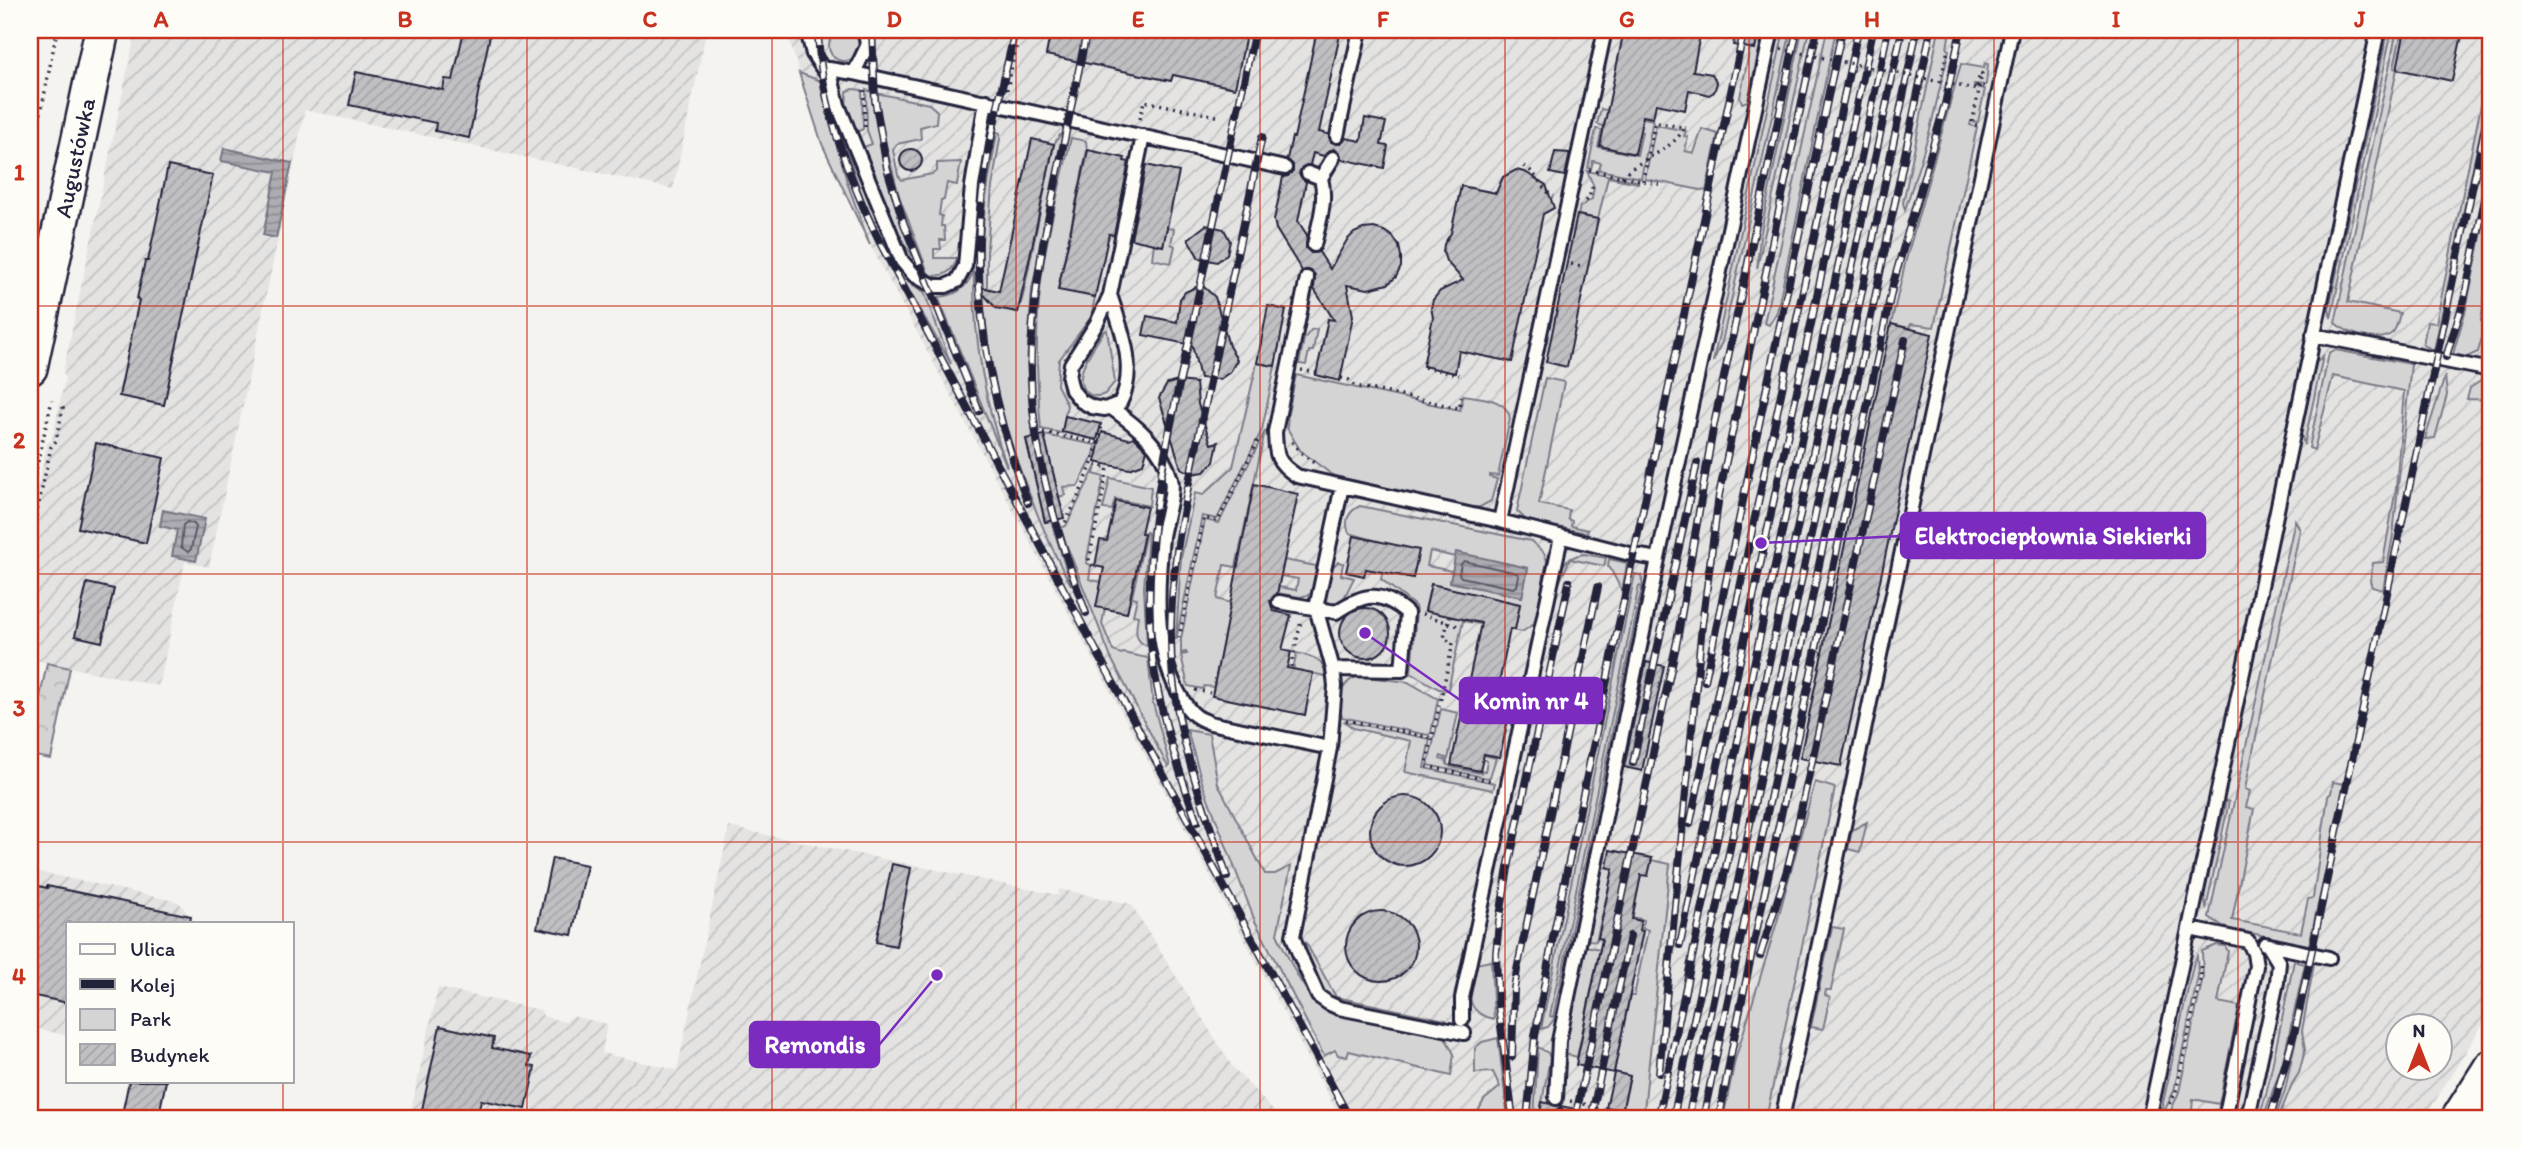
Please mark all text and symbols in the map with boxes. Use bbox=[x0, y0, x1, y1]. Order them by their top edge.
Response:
text: A bbox=[153, 5, 169, 33]
text: B bbox=[398, 5, 413, 33]
text: C bbox=[643, 5, 658, 33]
text: D bbox=[886, 5, 902, 33]
text: E bbox=[1132, 5, 1145, 33]
text: F bbox=[1377, 5, 1390, 33]
text: G bbox=[1619, 5, 1635, 33]
text: H bbox=[1864, 5, 1880, 33]
text: I bbox=[2112, 5, 2121, 33]
text: J bbox=[2353, 5, 2366, 33]
street label: Augustówka bbox=[48, 95, 101, 220]
text: 1 bbox=[14, 158, 25, 186]
text: 2 bbox=[13, 426, 26, 454]
callout: Elektrociepłownia Siekierki bbox=[1901, 513, 2205, 558]
text: Elektrociepłownia Siekierki bbox=[1915, 521, 2191, 551]
callout: Komin nr 4 bbox=[1460, 678, 1602, 723]
text: Komin nr 4 bbox=[1474, 686, 1589, 715]
text: 3 bbox=[13, 694, 26, 722]
legend bbox=[66, 922, 294, 1082]
text: Ulica bbox=[130, 936, 175, 961]
text: 4 bbox=[12, 962, 26, 990]
text: Kolej bbox=[130, 972, 175, 997]
text: Park bbox=[130, 1006, 172, 1031]
north arrow bbox=[2384, 1012, 2454, 1082]
text: N bbox=[2413, 1019, 2425, 1042]
callout: Remondis bbox=[750, 1022, 879, 1067]
text: Remondis bbox=[765, 1030, 866, 1059]
text: Budynek bbox=[130, 1042, 210, 1067]

